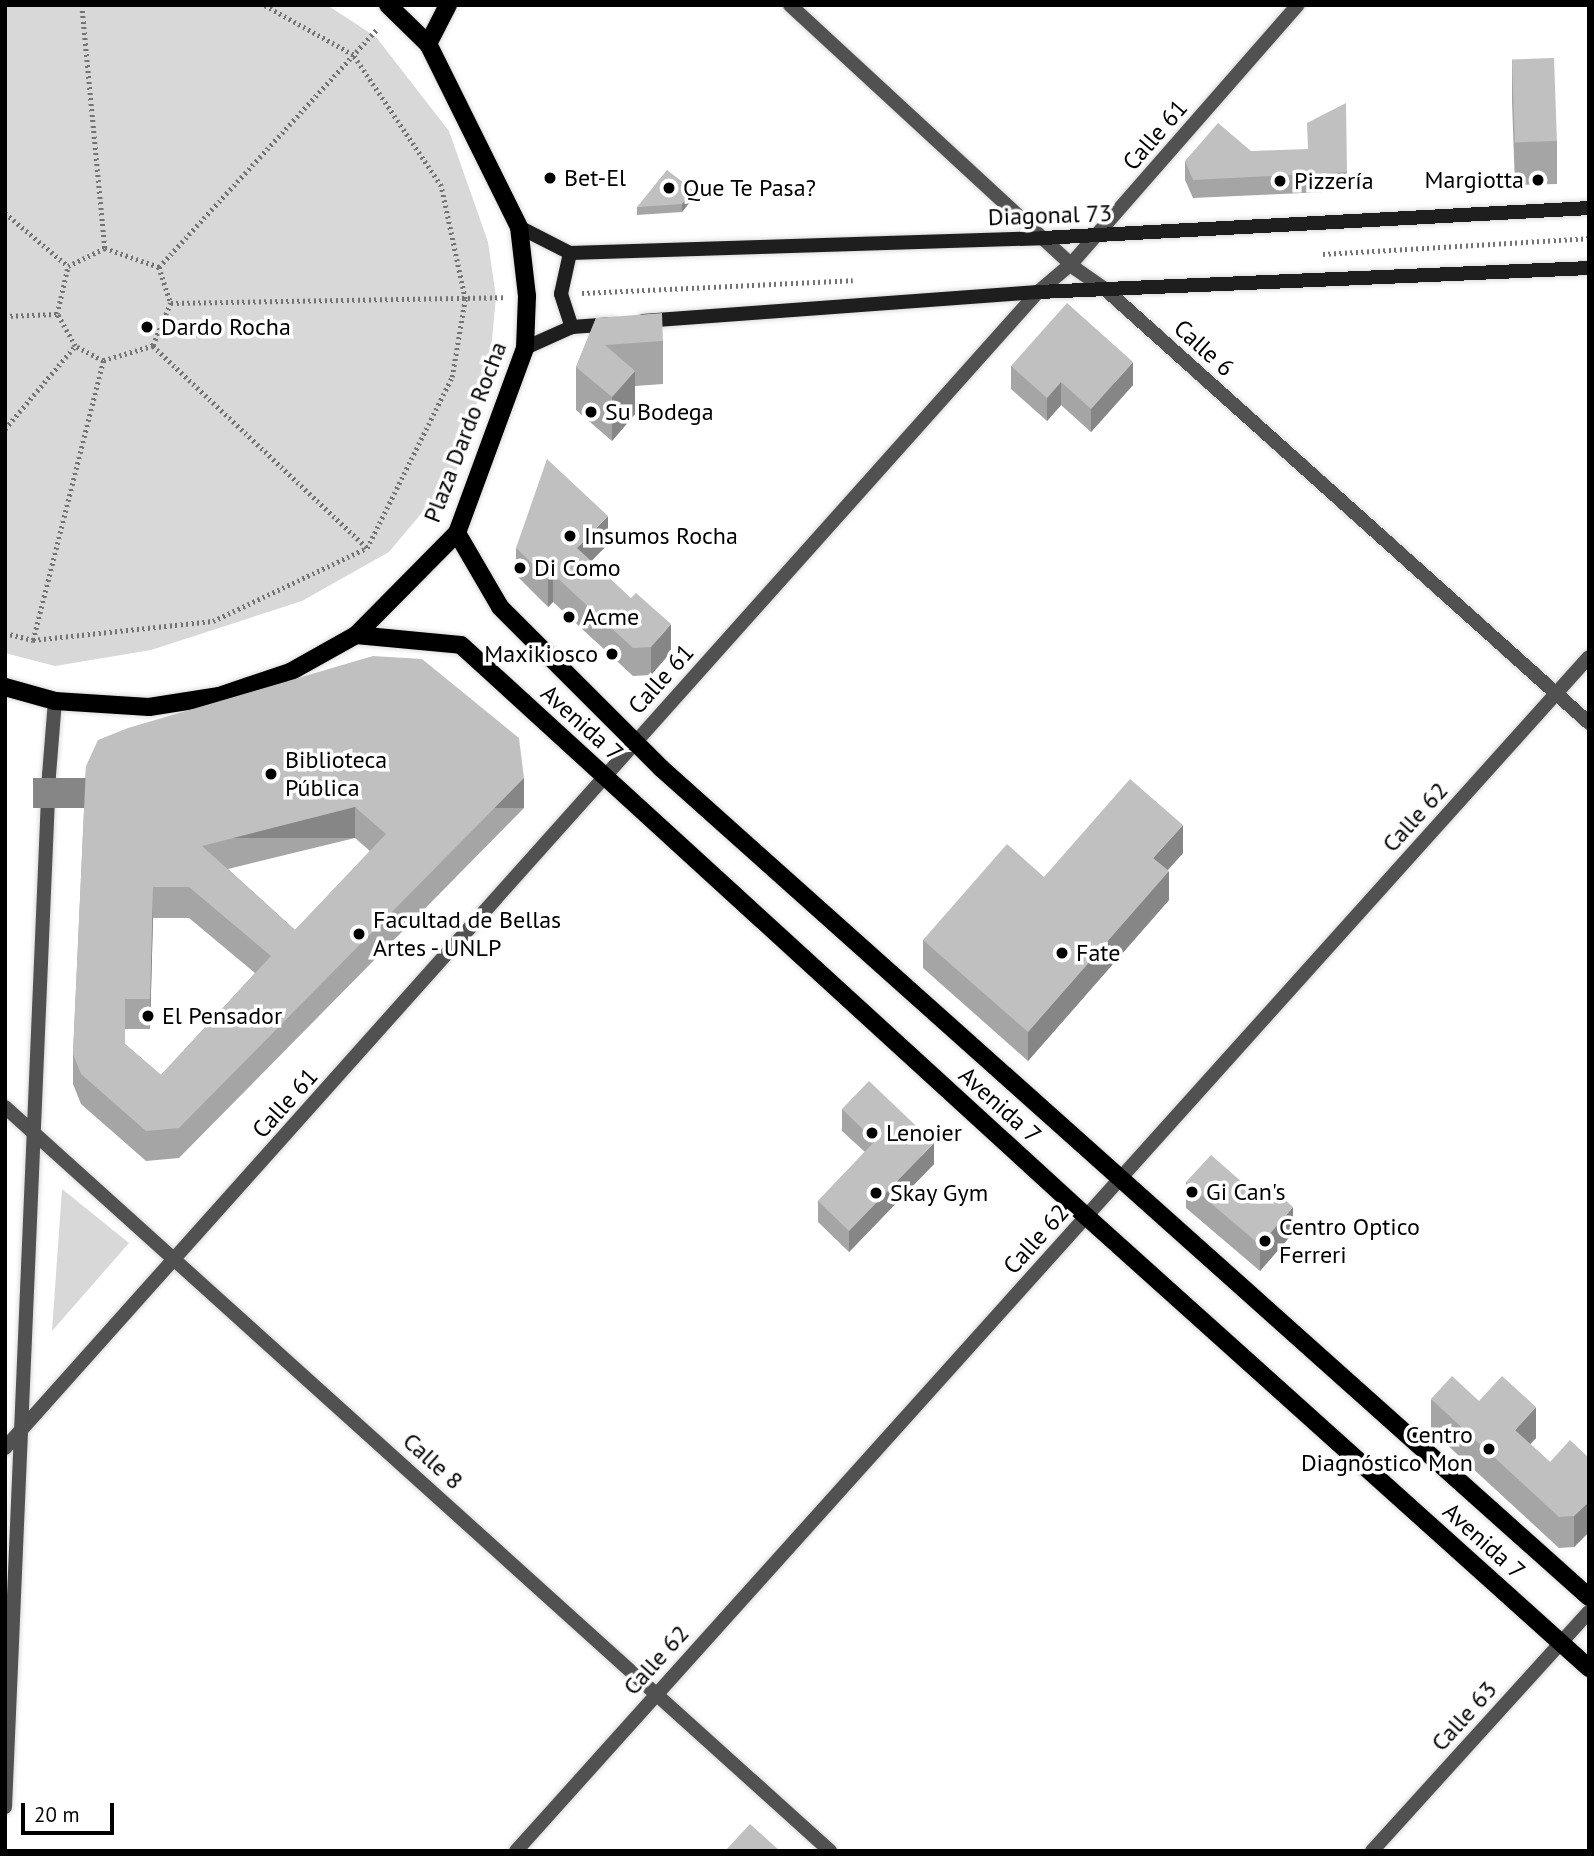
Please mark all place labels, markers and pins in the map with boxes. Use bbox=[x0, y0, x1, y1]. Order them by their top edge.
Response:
place label: Bet-El bbox=[564, 164, 626, 192]
place label: Margiotta bbox=[1425, 166, 1524, 194]
place label: Pizzería bbox=[1294, 167, 1374, 195]
marker: Bet-El bbox=[542, 170, 558, 186]
marker: Margiotta bbox=[1530, 172, 1546, 188]
marker: Pizzería bbox=[1272, 173, 1288, 189]
place label: Que Te Pasa? bbox=[683, 174, 817, 202]
marker: Que Te Pasa? bbox=[661, 180, 677, 196]
place label: Dardo Rocha bbox=[161, 313, 291, 341]
marker: Dardo Rocha bbox=[139, 319, 155, 335]
place label: Su Bodega bbox=[605, 398, 714, 426]
marker: Su Bodega bbox=[583, 404, 599, 420]
place label: Insumos Rocha bbox=[584, 522, 738, 550]
marker: Insumos Rocha bbox=[562, 528, 578, 544]
place label: Di Como bbox=[534, 554, 621, 582]
marker: Di Como bbox=[512, 560, 528, 576]
place label: Acme bbox=[583, 603, 639, 631]
marker: Acme bbox=[561, 609, 577, 625]
place label: Maxikiosco bbox=[484, 640, 598, 668]
marker: Maxikiosco bbox=[604, 646, 620, 662]
place label: Biblioteca Pública bbox=[285, 746, 387, 802]
marker: Biblioteca Pública bbox=[263, 766, 279, 782]
place label: Facultad de Bellas Artes - UNLP bbox=[373, 906, 561, 962]
marker: Facultad de Bellas Artes - UNLP bbox=[351, 926, 367, 942]
place label: Fate bbox=[1076, 939, 1120, 967]
marker: Fate bbox=[1054, 945, 1070, 961]
place label: El Pensador bbox=[162, 1002, 282, 1030]
marker: El Pensador bbox=[140, 1008, 156, 1024]
place label: Lenoier bbox=[886, 1119, 962, 1147]
marker: Lenoier bbox=[864, 1125, 880, 1141]
place label: Gi Can's bbox=[1206, 1178, 1286, 1206]
place label: Skay Gym bbox=[890, 1179, 989, 1207]
marker: Gi Can's bbox=[1184, 1184, 1200, 1200]
marker: Skay Gym bbox=[868, 1185, 884, 1201]
place label: Centro Optico Ferreri bbox=[1279, 1213, 1420, 1269]
marker: Centro Optico Ferreri bbox=[1257, 1233, 1273, 1249]
place label: Centro Diagnóstico Mon bbox=[1301, 1421, 1473, 1477]
marker: Centro Diagnóstico Mon bbox=[1479, 1439, 1499, 1459]

